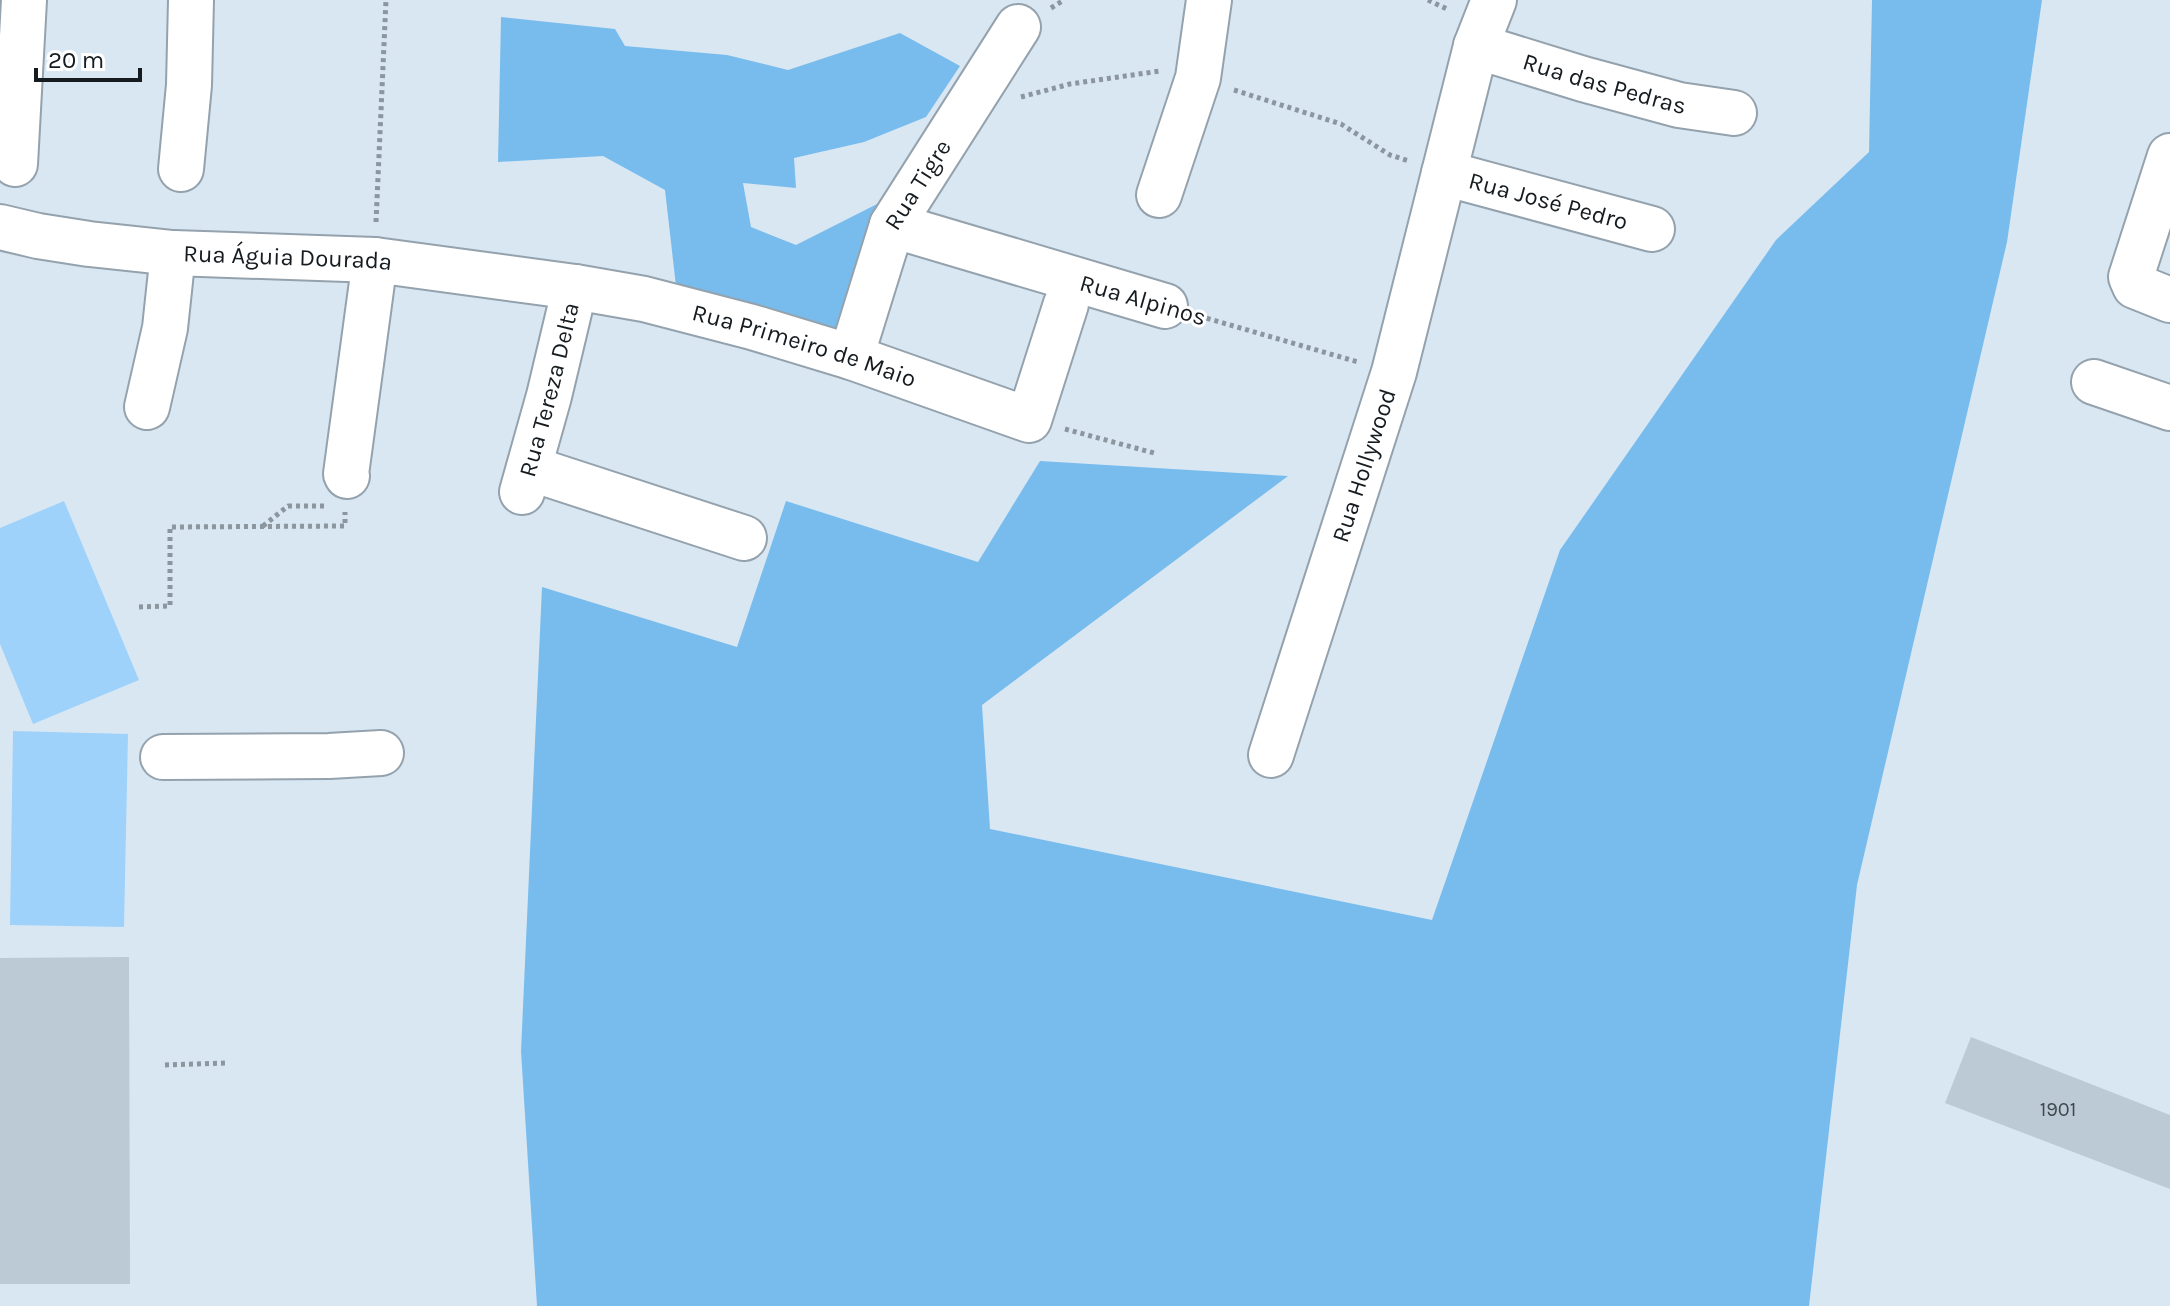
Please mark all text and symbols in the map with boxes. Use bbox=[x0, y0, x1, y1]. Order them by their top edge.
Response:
scale bar bbox=[36, 32, 140, 82]
text: 20 m bbox=[48, 46, 104, 74]
street label: Rua das Pedras bbox=[1519, 47, 1688, 120]
street label: Rua Tigre bbox=[878, 134, 957, 235]
street label: Rua José Pedro bbox=[1466, 166, 1631, 236]
street label: Rua Águia Dourada bbox=[183, 239, 394, 276]
street label: Rua Alpinos bbox=[1077, 269, 1209, 331]
street label: Rua Primeiro de Maio bbox=[689, 298, 920, 393]
street label: Rua Tereza Delta bbox=[513, 299, 585, 480]
street label: Rua Hollywood bbox=[1326, 385, 1402, 546]
house number: 1901 bbox=[2040, 1098, 2076, 1121]

